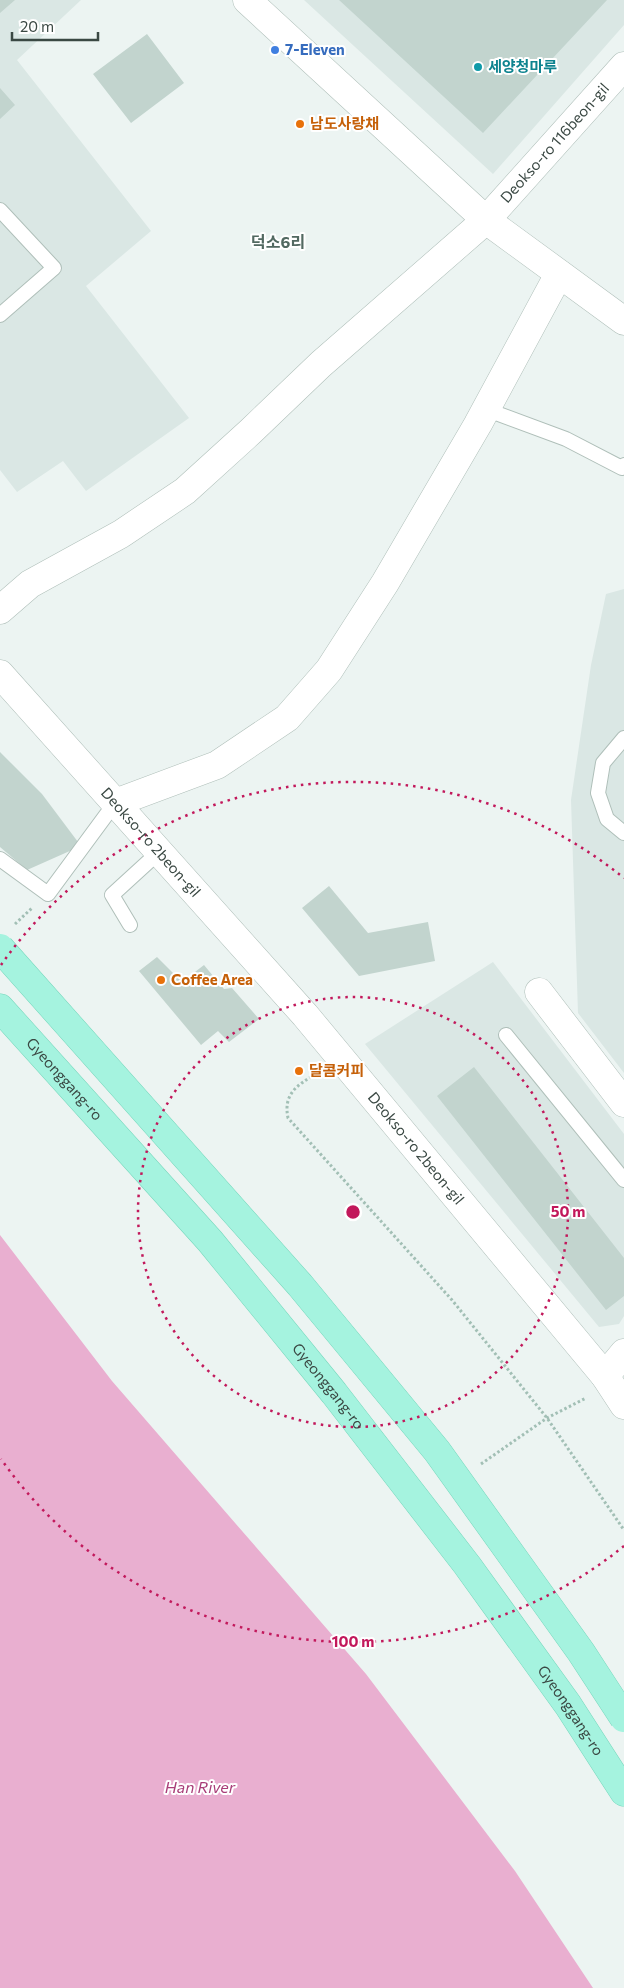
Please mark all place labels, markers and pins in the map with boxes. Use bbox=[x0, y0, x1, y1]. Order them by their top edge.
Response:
place label: 7-Eleven bbox=[285, 40, 345, 58]
marker: 7-Eleven bbox=[269, 44, 281, 56]
place label: 세양청마루 bbox=[488, 57, 557, 75]
marker: 세양청마루 bbox=[472, 61, 484, 73]
place label: 남도사랑채 bbox=[310, 114, 379, 132]
marker: 남도사랑채 bbox=[294, 118, 306, 130]
place label: Coffee Area bbox=[171, 970, 253, 988]
marker: Coffee Area bbox=[155, 974, 167, 986]
place label: 달콤커피 bbox=[309, 1061, 364, 1079]
marker: 달콤커피 bbox=[293, 1065, 305, 1077]
centre of rings bbox=[344, 1203, 362, 1221]

